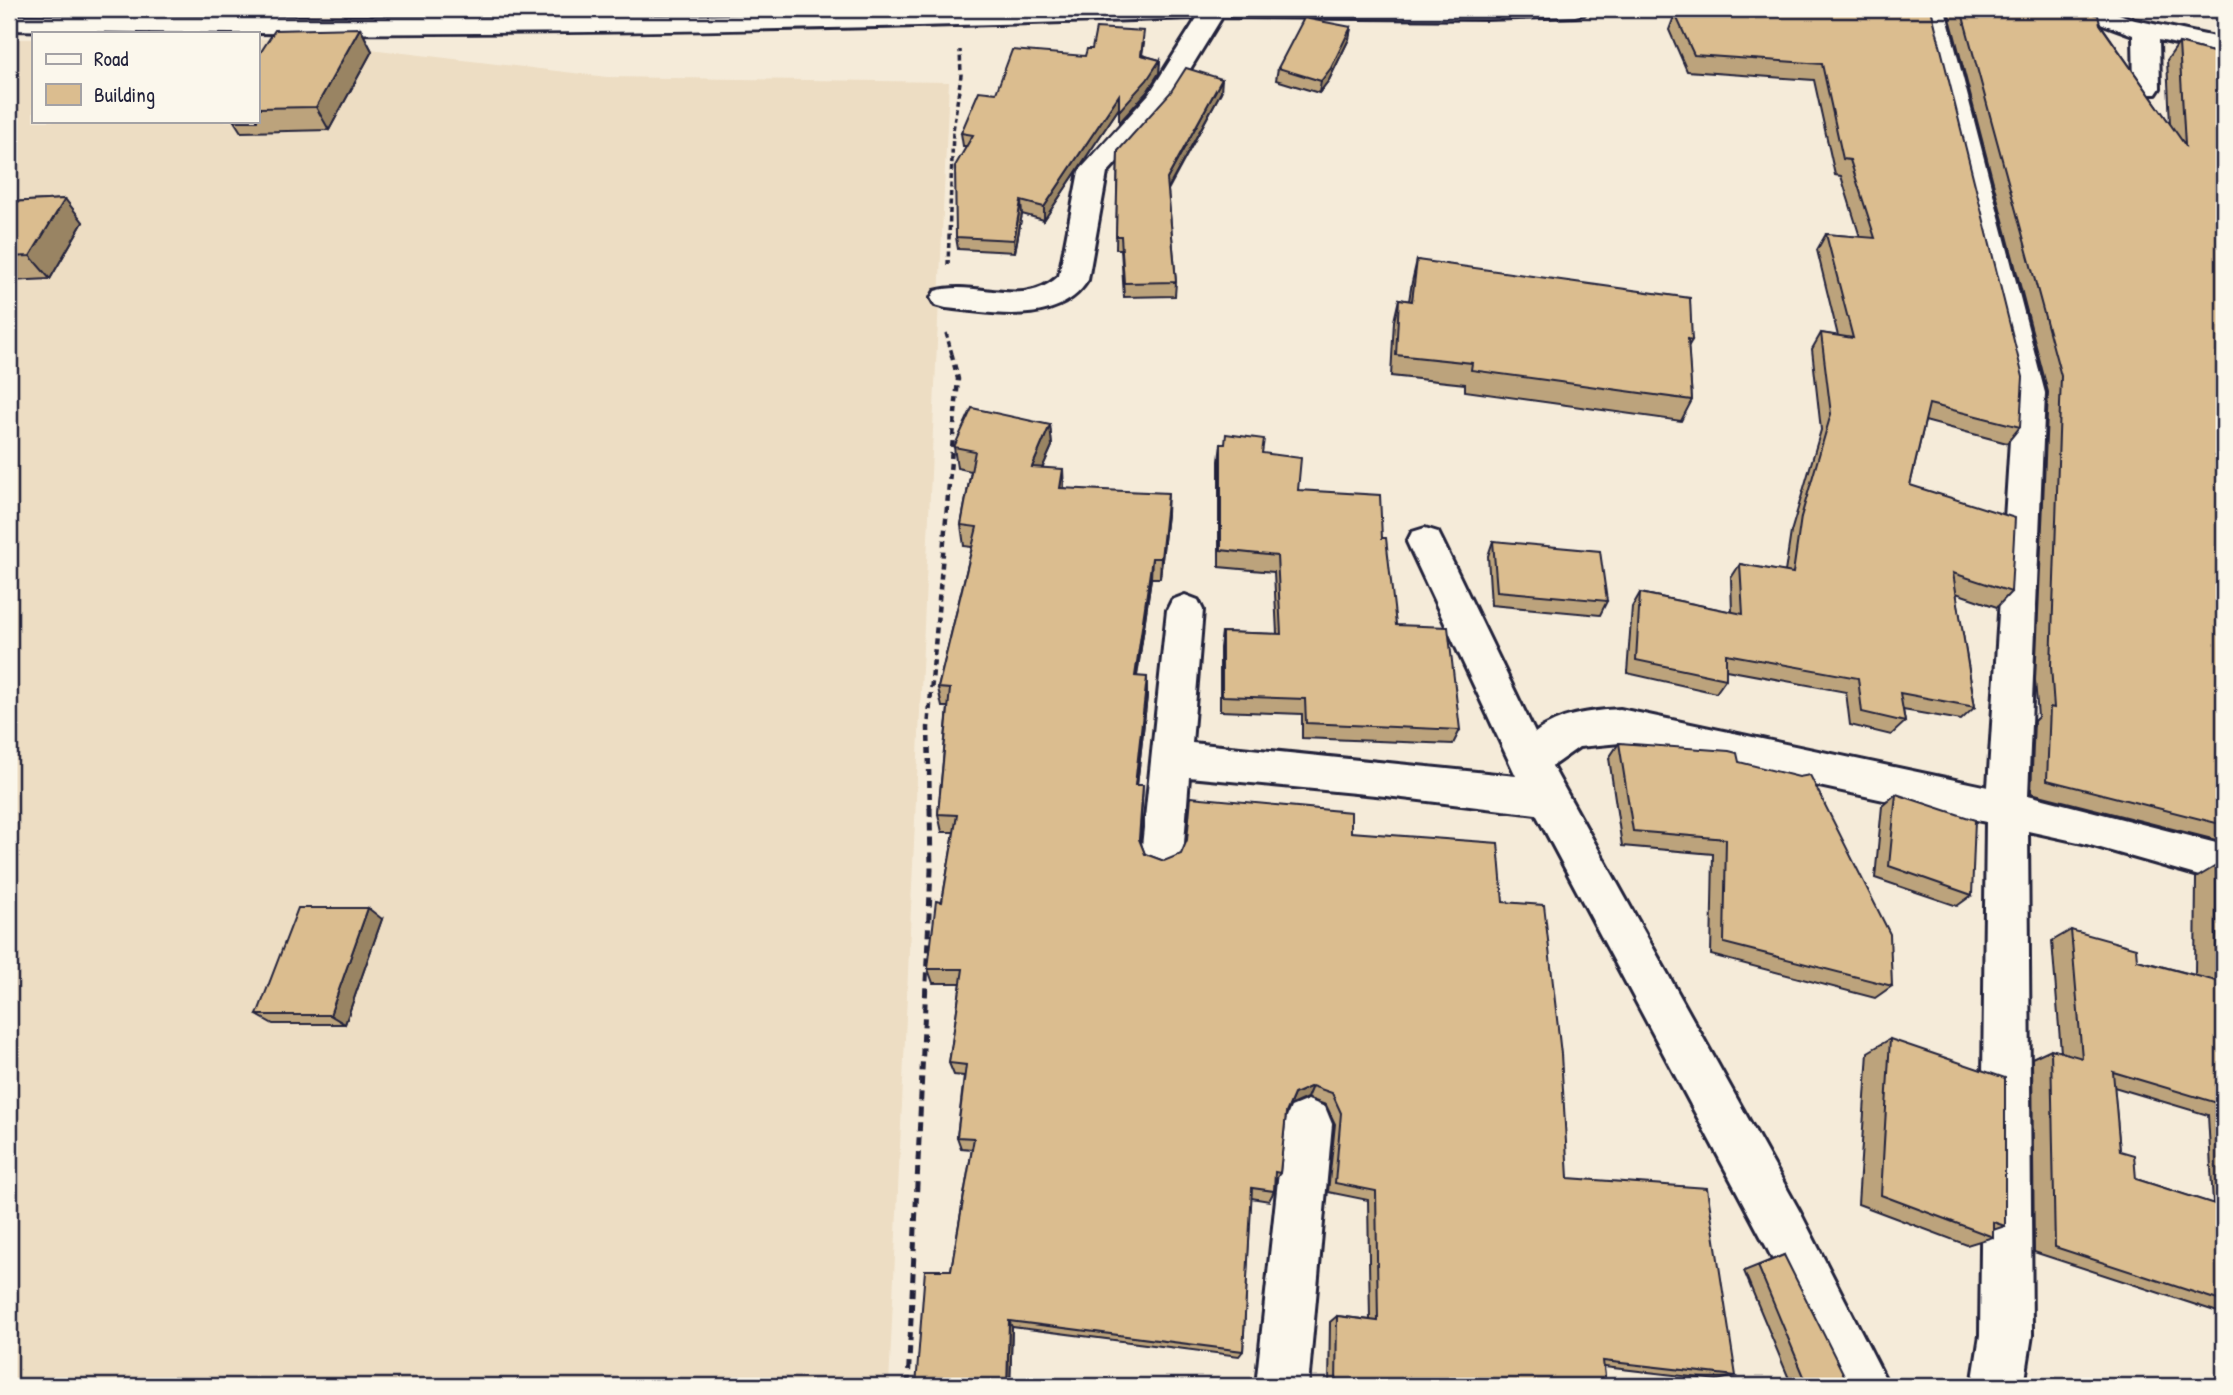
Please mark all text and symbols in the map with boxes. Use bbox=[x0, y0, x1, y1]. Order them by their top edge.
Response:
legend bbox=[32, 32, 259, 122]
text: Road bbox=[94, 44, 128, 73]
text: Building bbox=[94, 80, 155, 109]

